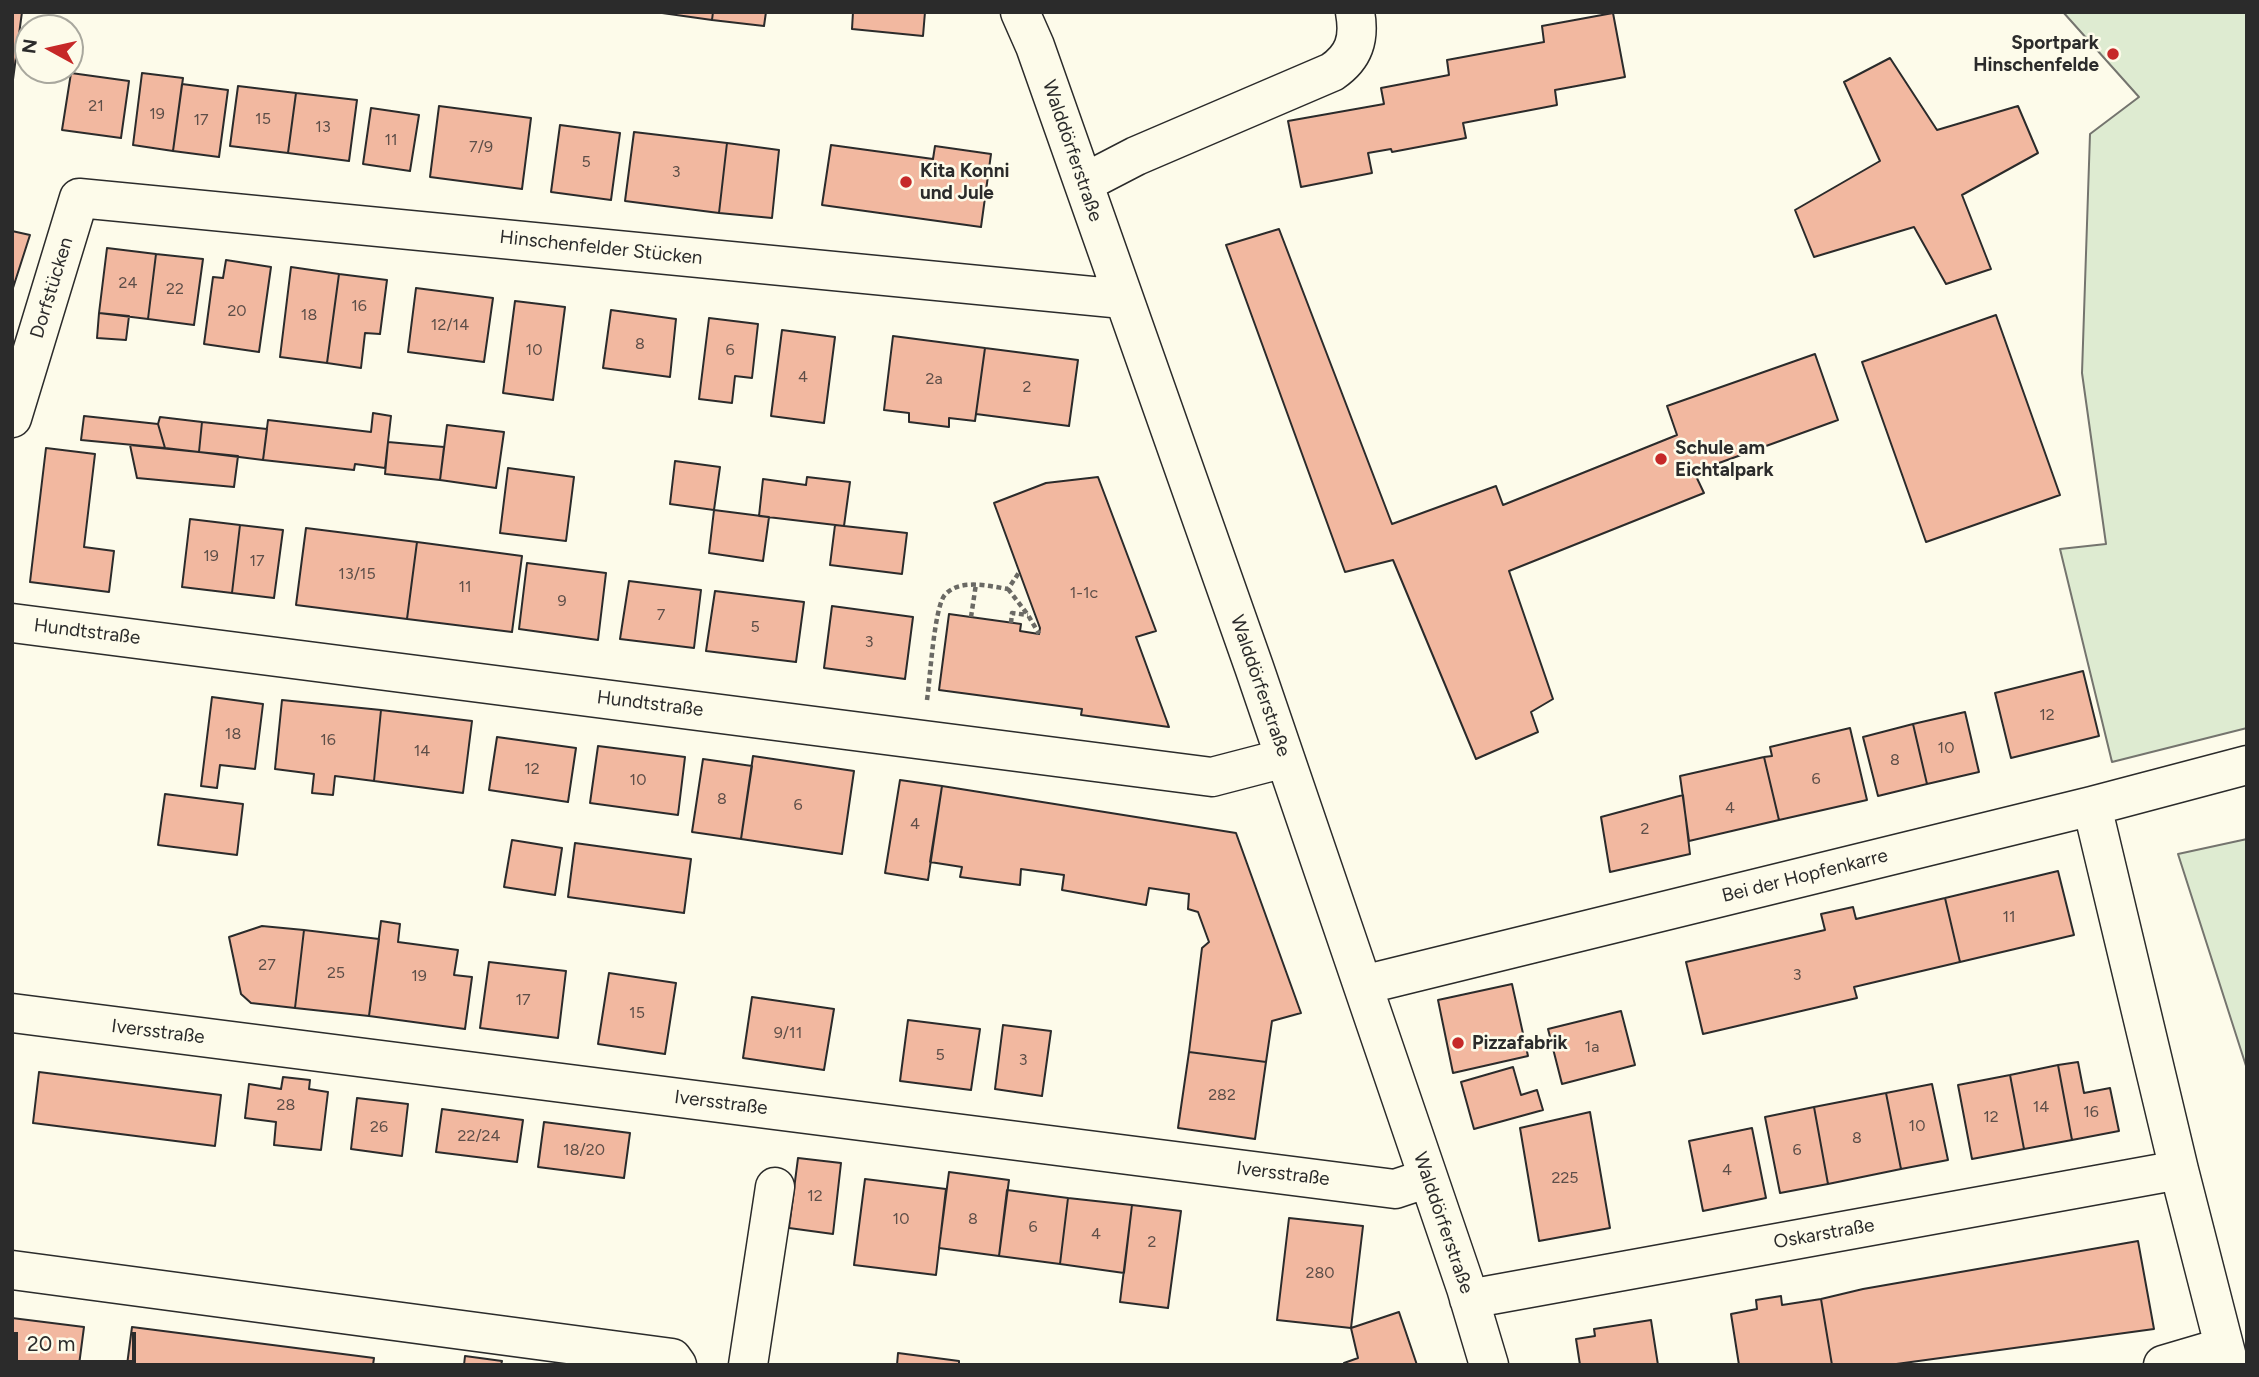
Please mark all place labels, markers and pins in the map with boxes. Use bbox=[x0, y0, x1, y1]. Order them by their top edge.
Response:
place label: Sportpark Hinschenfelde bbox=[1973, 32, 2099, 76]
marker: Sportpark Hinschenfelde bbox=[2105, 46, 2121, 62]
place label: Kita Konni und Jule bbox=[920, 160, 1009, 204]
marker: Kita Konni und Jule bbox=[898, 174, 914, 190]
place label: Schule am Eichtalpark bbox=[1675, 437, 1774, 481]
marker: Schule am Eichtalpark bbox=[1653, 451, 1669, 467]
place label: Pizzafabrik bbox=[1472, 1032, 1568, 1054]
marker: Pizzafabrik bbox=[1450, 1035, 1466, 1051]

